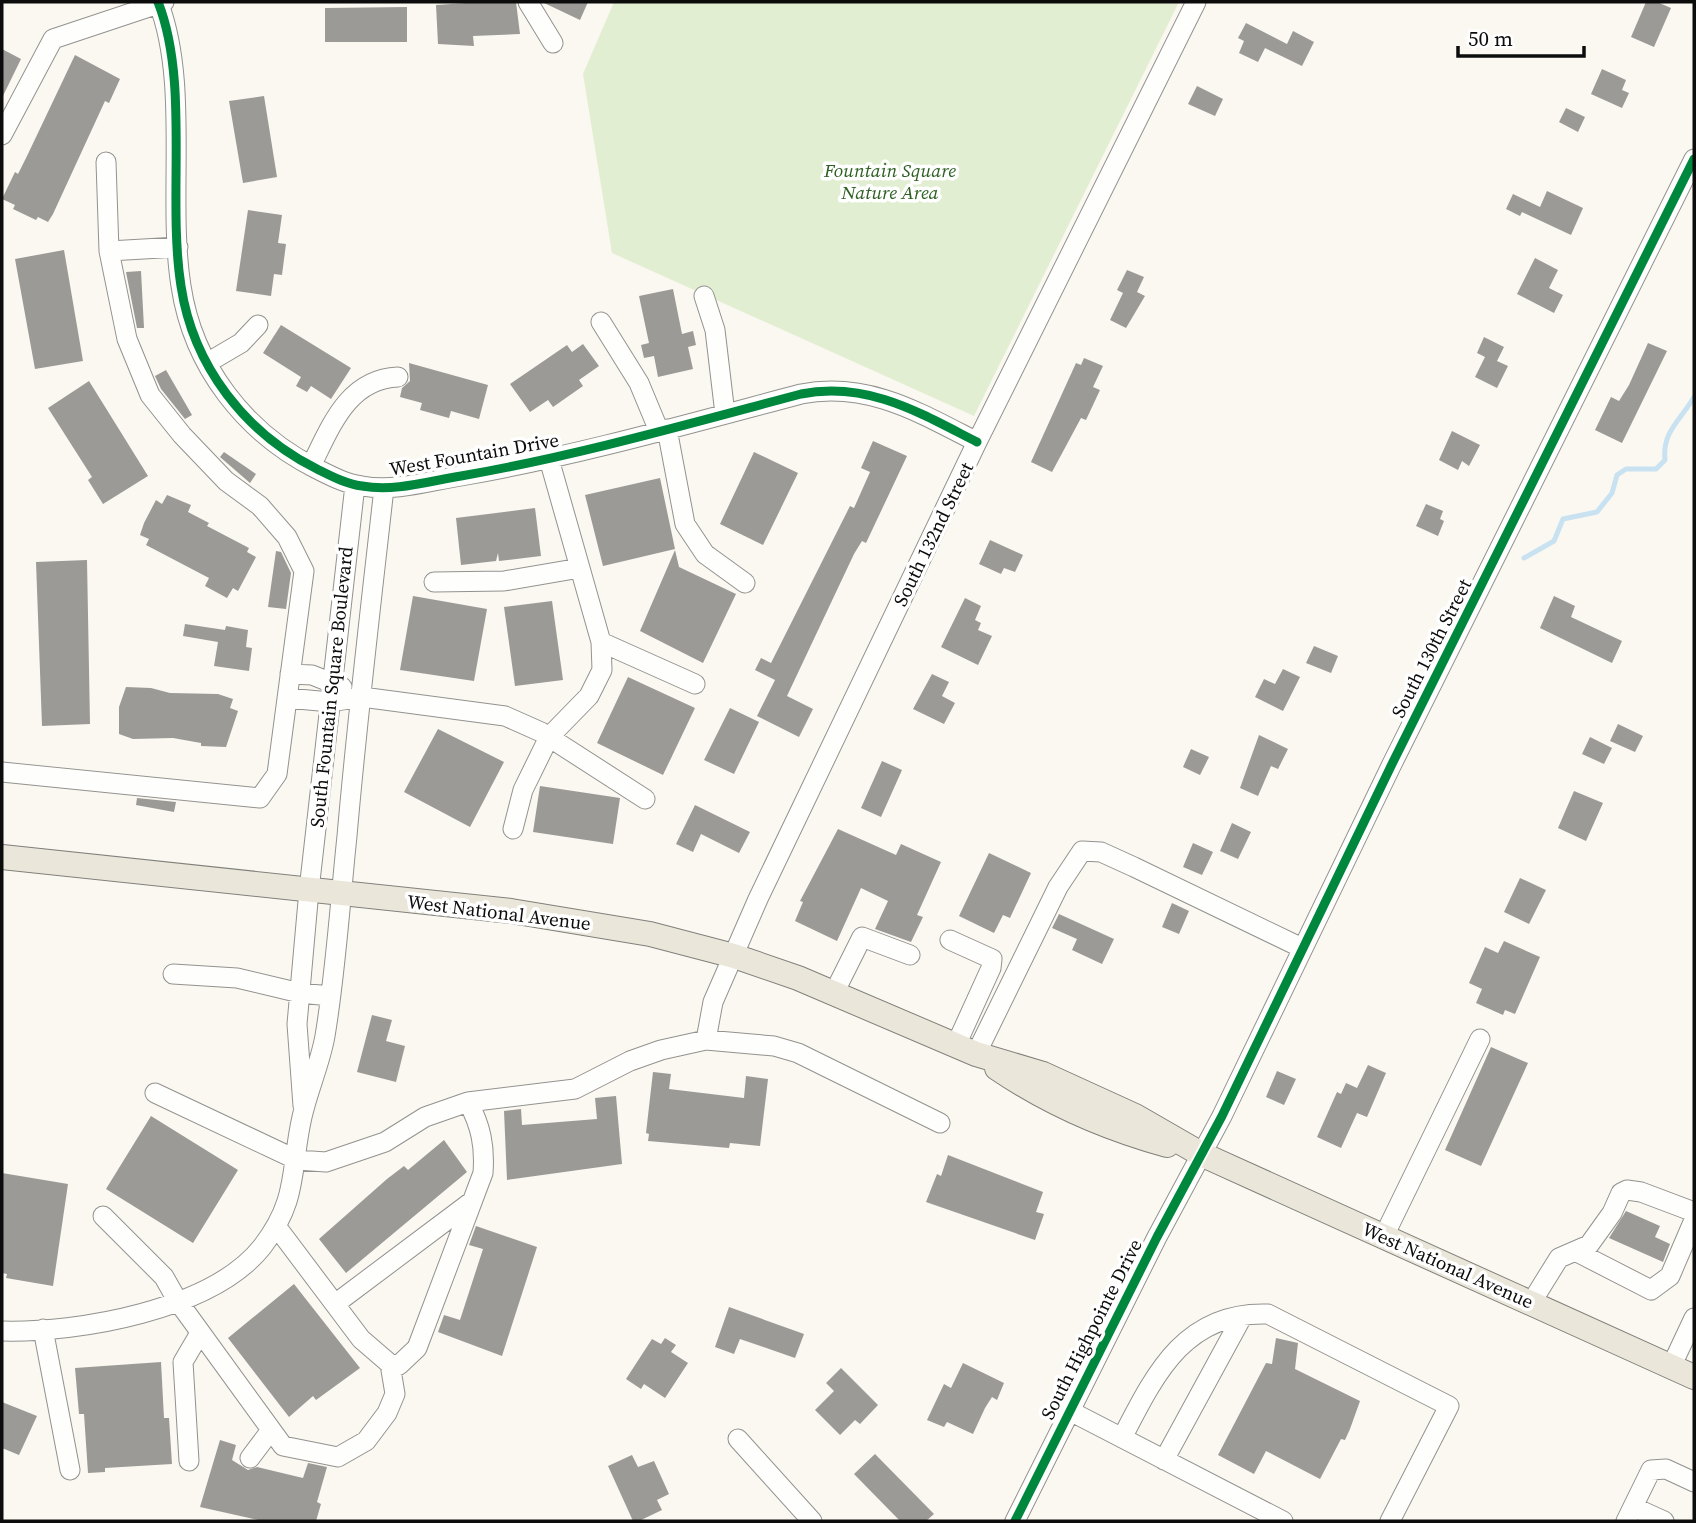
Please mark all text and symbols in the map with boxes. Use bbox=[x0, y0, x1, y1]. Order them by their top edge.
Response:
scale bar bbox=[1458, 14, 1584, 58]
text: 50 m bbox=[1468, 24, 1513, 53]
park label: Fountain Square Nature Area bbox=[823, 157, 956, 205]
street label: West Fountain Drive bbox=[387, 426, 561, 482]
street label: South 132nd Street bbox=[887, 457, 980, 610]
street label: South Fountain Square Boulevard bbox=[303, 545, 359, 829]
street label: South 130th Street bbox=[1385, 573, 1478, 722]
street label: West National Avenue bbox=[406, 888, 592, 936]
street label: West National Avenue bbox=[1358, 1216, 1538, 1314]
street label: South Highpointe Drive bbox=[1034, 1234, 1148, 1424]

